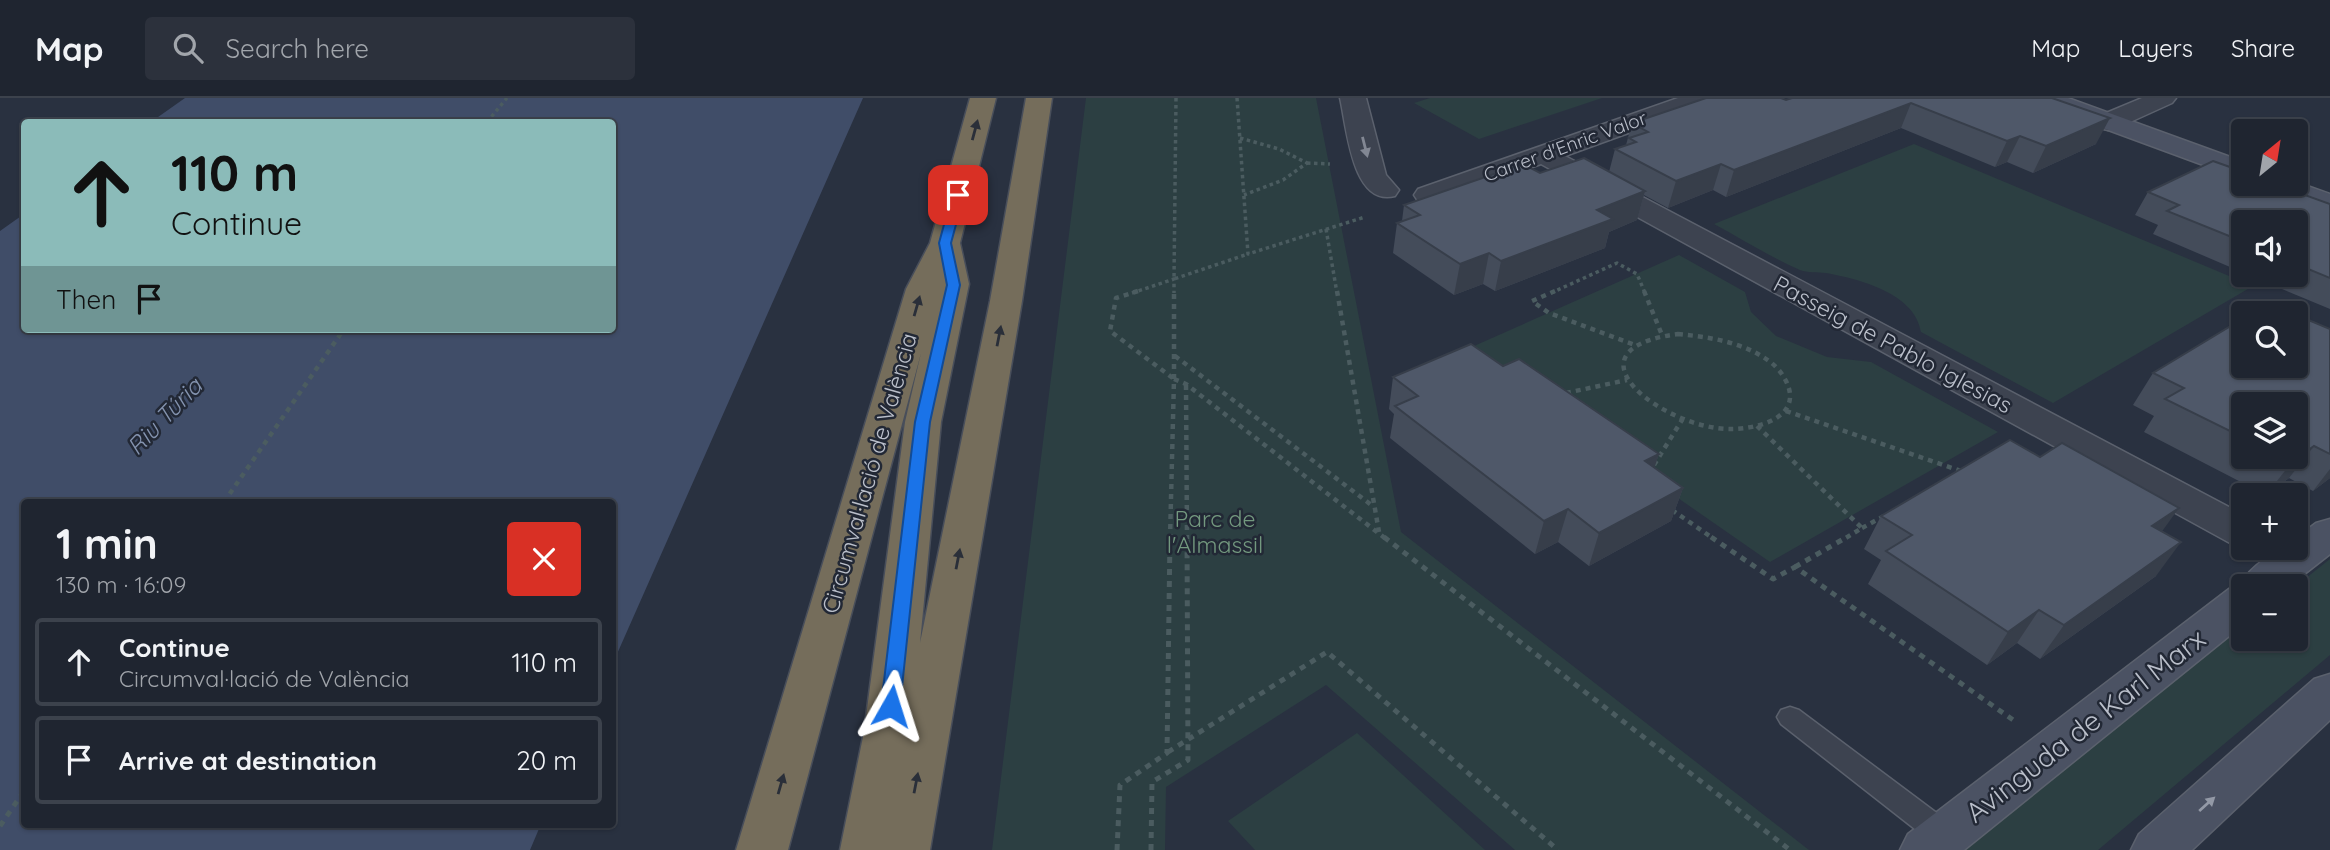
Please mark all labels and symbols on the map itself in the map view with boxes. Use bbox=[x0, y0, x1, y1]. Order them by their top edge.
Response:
street label: Carrer d'Enric Valor bbox=[1480, 105, 1650, 187]
one-way arrow bbox=[970, 118, 981, 140]
north arrow bbox=[2231, 119, 2308, 196]
one-way arrow bbox=[1360, 136, 1371, 158]
pin bbox=[928, 165, 988, 225]
street label: Passeig de Pablo Iglesias bbox=[1769, 269, 2017, 419]
one-way arrow bbox=[912, 295, 922, 316]
one-way arrow bbox=[994, 325, 1005, 347]
street label: Circumval·lació de València bbox=[815, 329, 923, 617]
water label: Riu Túria bbox=[120, 370, 209, 461]
park label: Parc de l'Almassil bbox=[1167, 504, 1263, 559]
one-way arrow bbox=[952, 548, 963, 570]
street label: Avinguda de Karl Marx bbox=[1958, 620, 2212, 830]
position arrow bbox=[854, 669, 928, 743]
one-way arrow bbox=[911, 772, 922, 794]
one-way arrow bbox=[776, 774, 786, 795]
one-way arrow bbox=[2198, 796, 2216, 812]

